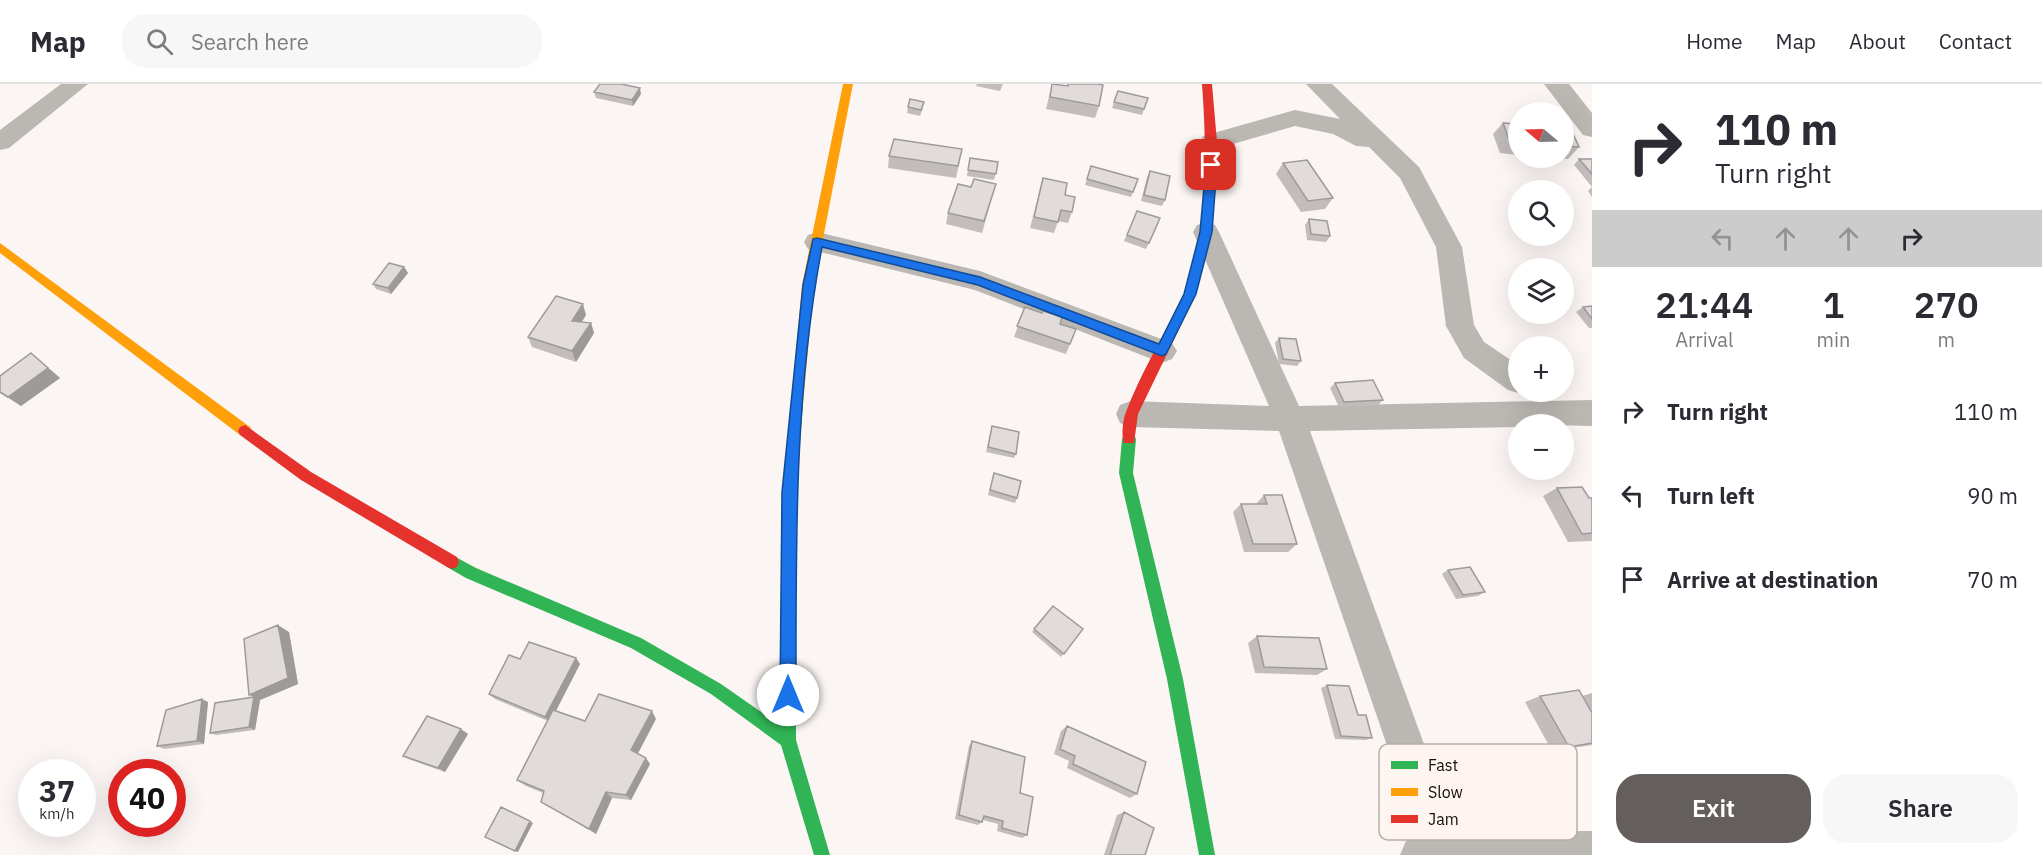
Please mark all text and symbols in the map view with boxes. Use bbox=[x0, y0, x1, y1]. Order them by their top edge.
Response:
search box bbox=[122, 14, 542, 68]
text: Map bbox=[30, 23, 86, 60]
icon: search bbox=[143, 25, 176, 58]
text: Search here bbox=[191, 27, 309, 56]
text: Home bbox=[1686, 27, 1743, 55]
text: Map bbox=[1776, 27, 1816, 55]
text: About bbox=[1849, 27, 1906, 55]
text: Contact bbox=[1939, 27, 2012, 55]
north arrow bbox=[1508, 102, 1574, 168]
map controls bbox=[1508, 102, 1574, 480]
text: 110 m bbox=[1715, 102, 1838, 157]
icon: right bbox=[1616, 108, 1694, 186]
pin bbox=[1185, 139, 1236, 190]
icon: arrive bbox=[1194, 148, 1227, 181]
text: Turn right bbox=[1715, 155, 1832, 190]
button: search bbox=[1508, 180, 1574, 246]
icon: left bbox=[1706, 222, 1739, 255]
icon: ahead bbox=[1769, 222, 1802, 255]
icon: ahead bbox=[1832, 222, 1865, 255]
icon: right bbox=[1895, 222, 1928, 255]
button: layers bbox=[1508, 258, 1574, 324]
text: 21:44 bbox=[1655, 281, 1753, 328]
text: 1 bbox=[1823, 281, 1844, 328]
text: 270 bbox=[1914, 281, 1979, 328]
text: Arrival bbox=[1675, 326, 1733, 353]
text: min bbox=[1817, 326, 1850, 353]
text: m bbox=[1937, 326, 1955, 353]
button: + bbox=[1508, 336, 1574, 402]
icon: right bbox=[1616, 395, 1649, 428]
text: Turn right bbox=[1667, 397, 1768, 426]
text: 110 m bbox=[1954, 397, 2018, 426]
button: − bbox=[1508, 414, 1574, 480]
icon: left bbox=[1616, 479, 1649, 512]
text: Turn left bbox=[1667, 481, 1755, 510]
text: 90 m bbox=[1967, 481, 2018, 510]
icon: arrive bbox=[1616, 563, 1649, 596]
text: Arrive at destination bbox=[1667, 565, 1878, 594]
text: 70 m bbox=[1967, 565, 2018, 594]
position arrow bbox=[756, 663, 820, 727]
legend bbox=[1379, 744, 1577, 840]
text: Fast bbox=[1428, 755, 1458, 775]
speed limit sign: 40 bbox=[108, 759, 186, 837]
text: 37 bbox=[39, 771, 75, 810]
button: Exit bbox=[1616, 774, 1811, 843]
button: Share bbox=[1823, 774, 2018, 843]
text: Slow bbox=[1428, 782, 1463, 802]
text: km/h bbox=[39, 804, 75, 823]
text: Jam bbox=[1428, 809, 1459, 829]

